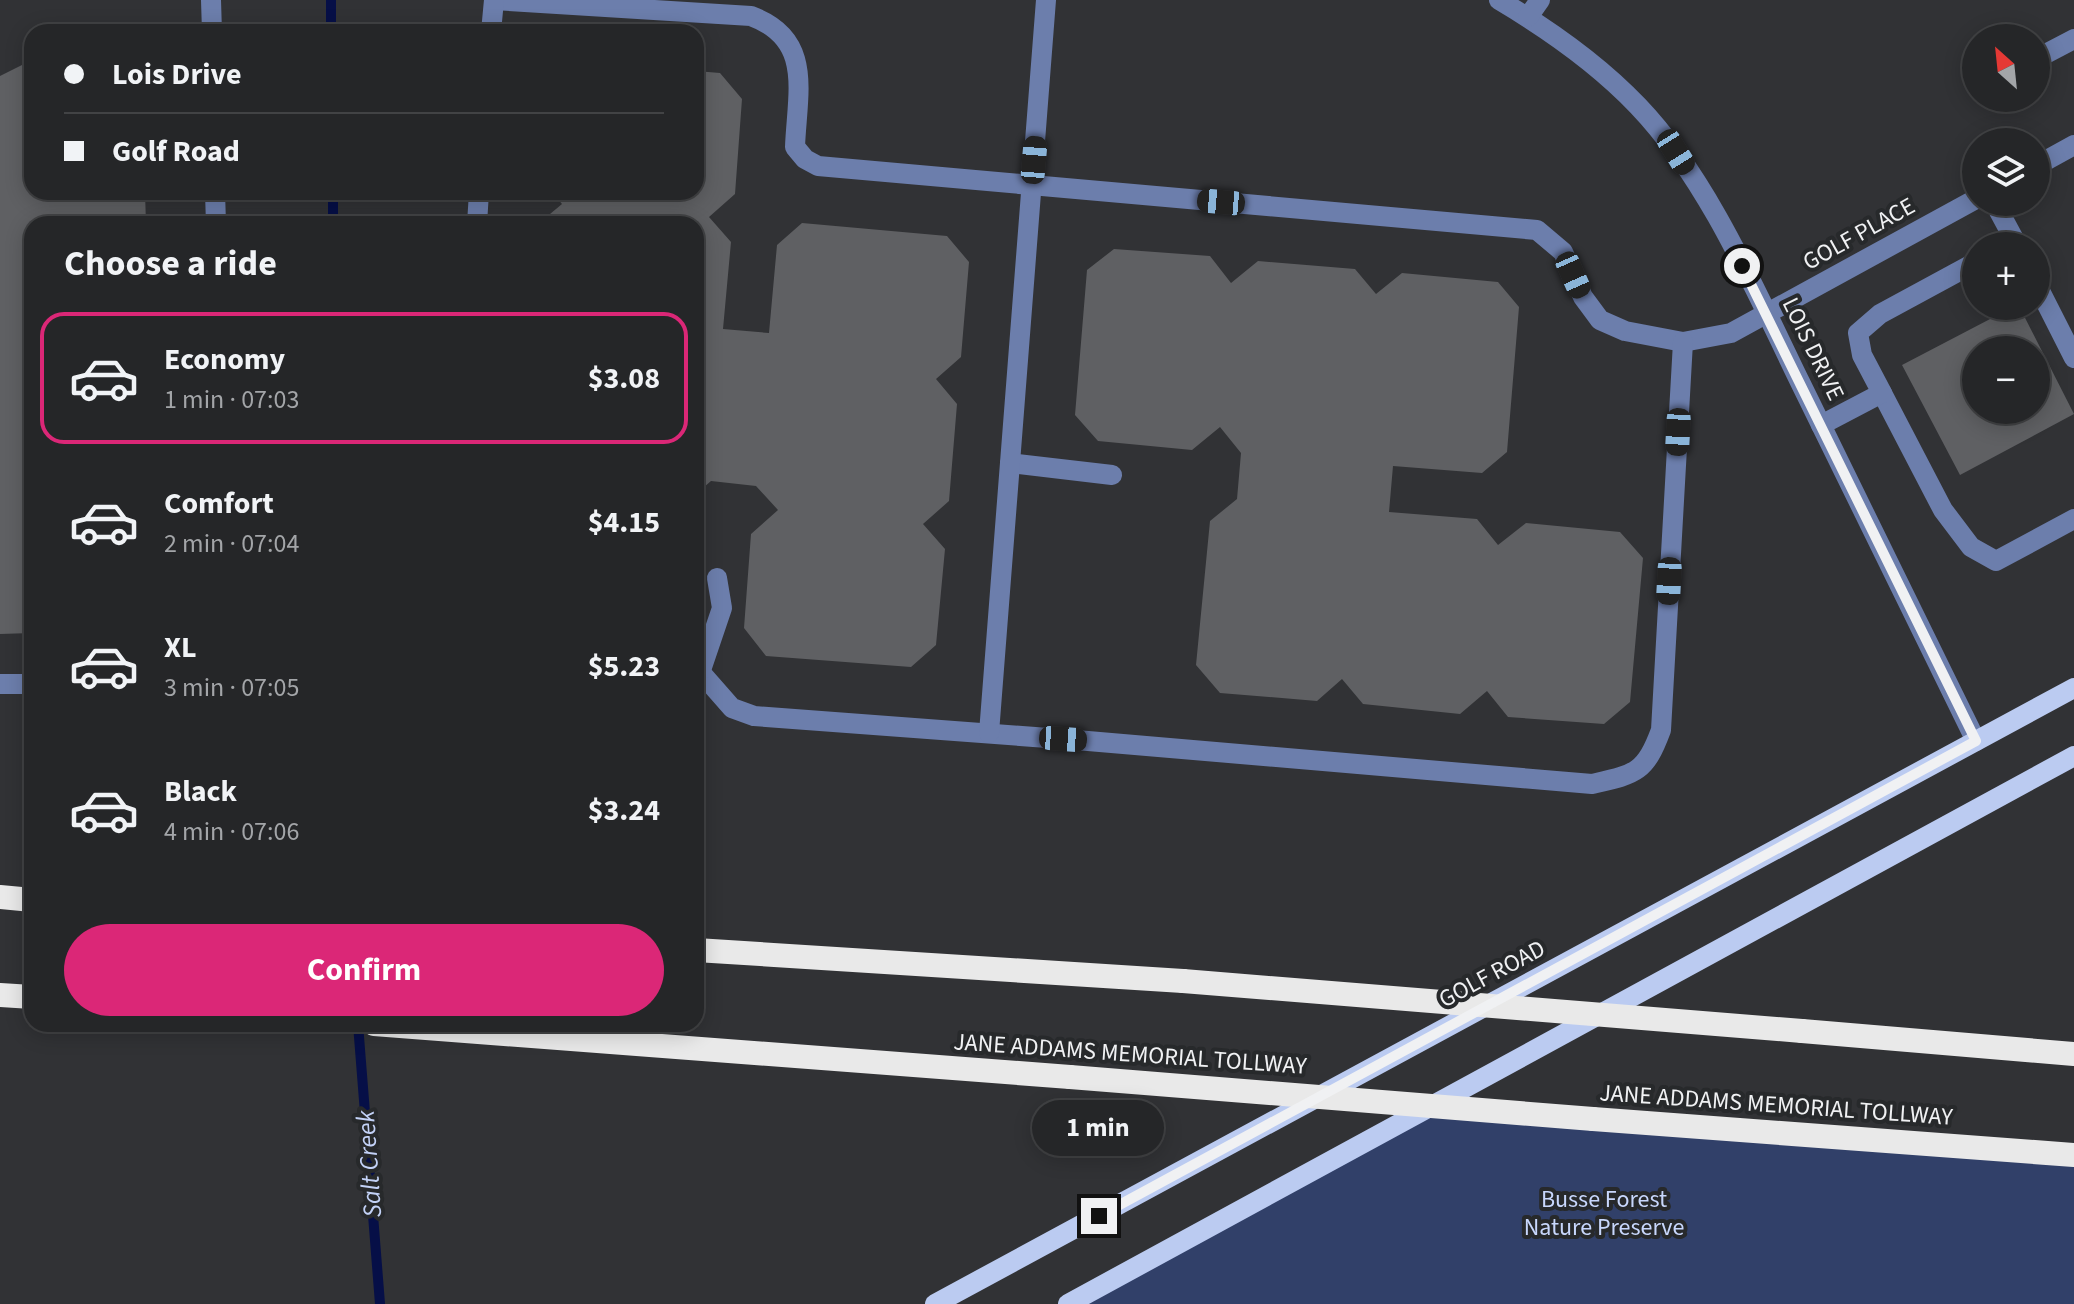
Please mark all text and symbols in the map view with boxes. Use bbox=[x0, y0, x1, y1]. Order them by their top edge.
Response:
north arrow bbox=[1962, 24, 2050, 112]
map controls bbox=[1962, 24, 2050, 424]
text: Lois Drive bbox=[112, 53, 242, 96]
car bbox=[1653, 125, 1699, 179]
button: layers bbox=[1962, 128, 2050, 216]
text: Golf Road bbox=[112, 130, 240, 173]
car bbox=[1020, 135, 1048, 185]
car bbox=[1196, 188, 1246, 216]
street label: GOLF PLACE bbox=[1796, 189, 1922, 279]
button: + bbox=[1962, 232, 2050, 320]
text: Choose a ride bbox=[64, 238, 277, 289]
car bbox=[1552, 248, 1594, 302]
route start bbox=[1724, 248, 1760, 284]
street label: LOIS DRIVE bbox=[1773, 292, 1853, 406]
button: − bbox=[1962, 336, 2050, 424]
text: Economy bbox=[164, 338, 285, 381]
icon: car bbox=[68, 342, 140, 414]
text: $3.08 bbox=[588, 357, 660, 400]
text: 1 min · 07:03 bbox=[164, 381, 299, 418]
car bbox=[1665, 407, 1691, 457]
text: Comfort bbox=[164, 482, 274, 525]
icon: car bbox=[68, 486, 140, 558]
text: $4.15 bbox=[588, 501, 660, 544]
text: 2 min · 07:04 bbox=[164, 525, 299, 562]
car bbox=[1656, 556, 1682, 606]
text: XL bbox=[164, 626, 197, 669]
icon: car bbox=[68, 630, 140, 702]
text: $5.23 bbox=[588, 645, 660, 688]
text: 3 min · 07:05 bbox=[164, 669, 299, 706]
car bbox=[1038, 725, 1088, 753]
text: Black bbox=[164, 770, 237, 813]
icon: car bbox=[68, 774, 140, 846]
text: $3.24 bbox=[588, 789, 660, 832]
text: 4 min · 07:06 bbox=[164, 813, 299, 850]
button: Confirm bbox=[64, 924, 664, 1016]
street label: GOLF ROAD bbox=[1432, 931, 1552, 1017]
street label: JANE ADDAMS MEMORIAL TOLLWAY bbox=[952, 1024, 1308, 1084]
street label: JANE ADDAMS MEMORIAL TOLLWAY bbox=[1598, 1075, 1954, 1135]
callout: 1 min bbox=[1033, 1100, 1165, 1156]
water label: Salt Creek bbox=[347, 1109, 391, 1219]
text: 1 min bbox=[1066, 1109, 1130, 1146]
park label: Busse Forest Nature Preserve bbox=[1524, 1182, 1684, 1245]
route end bbox=[1081, 1198, 1117, 1234]

